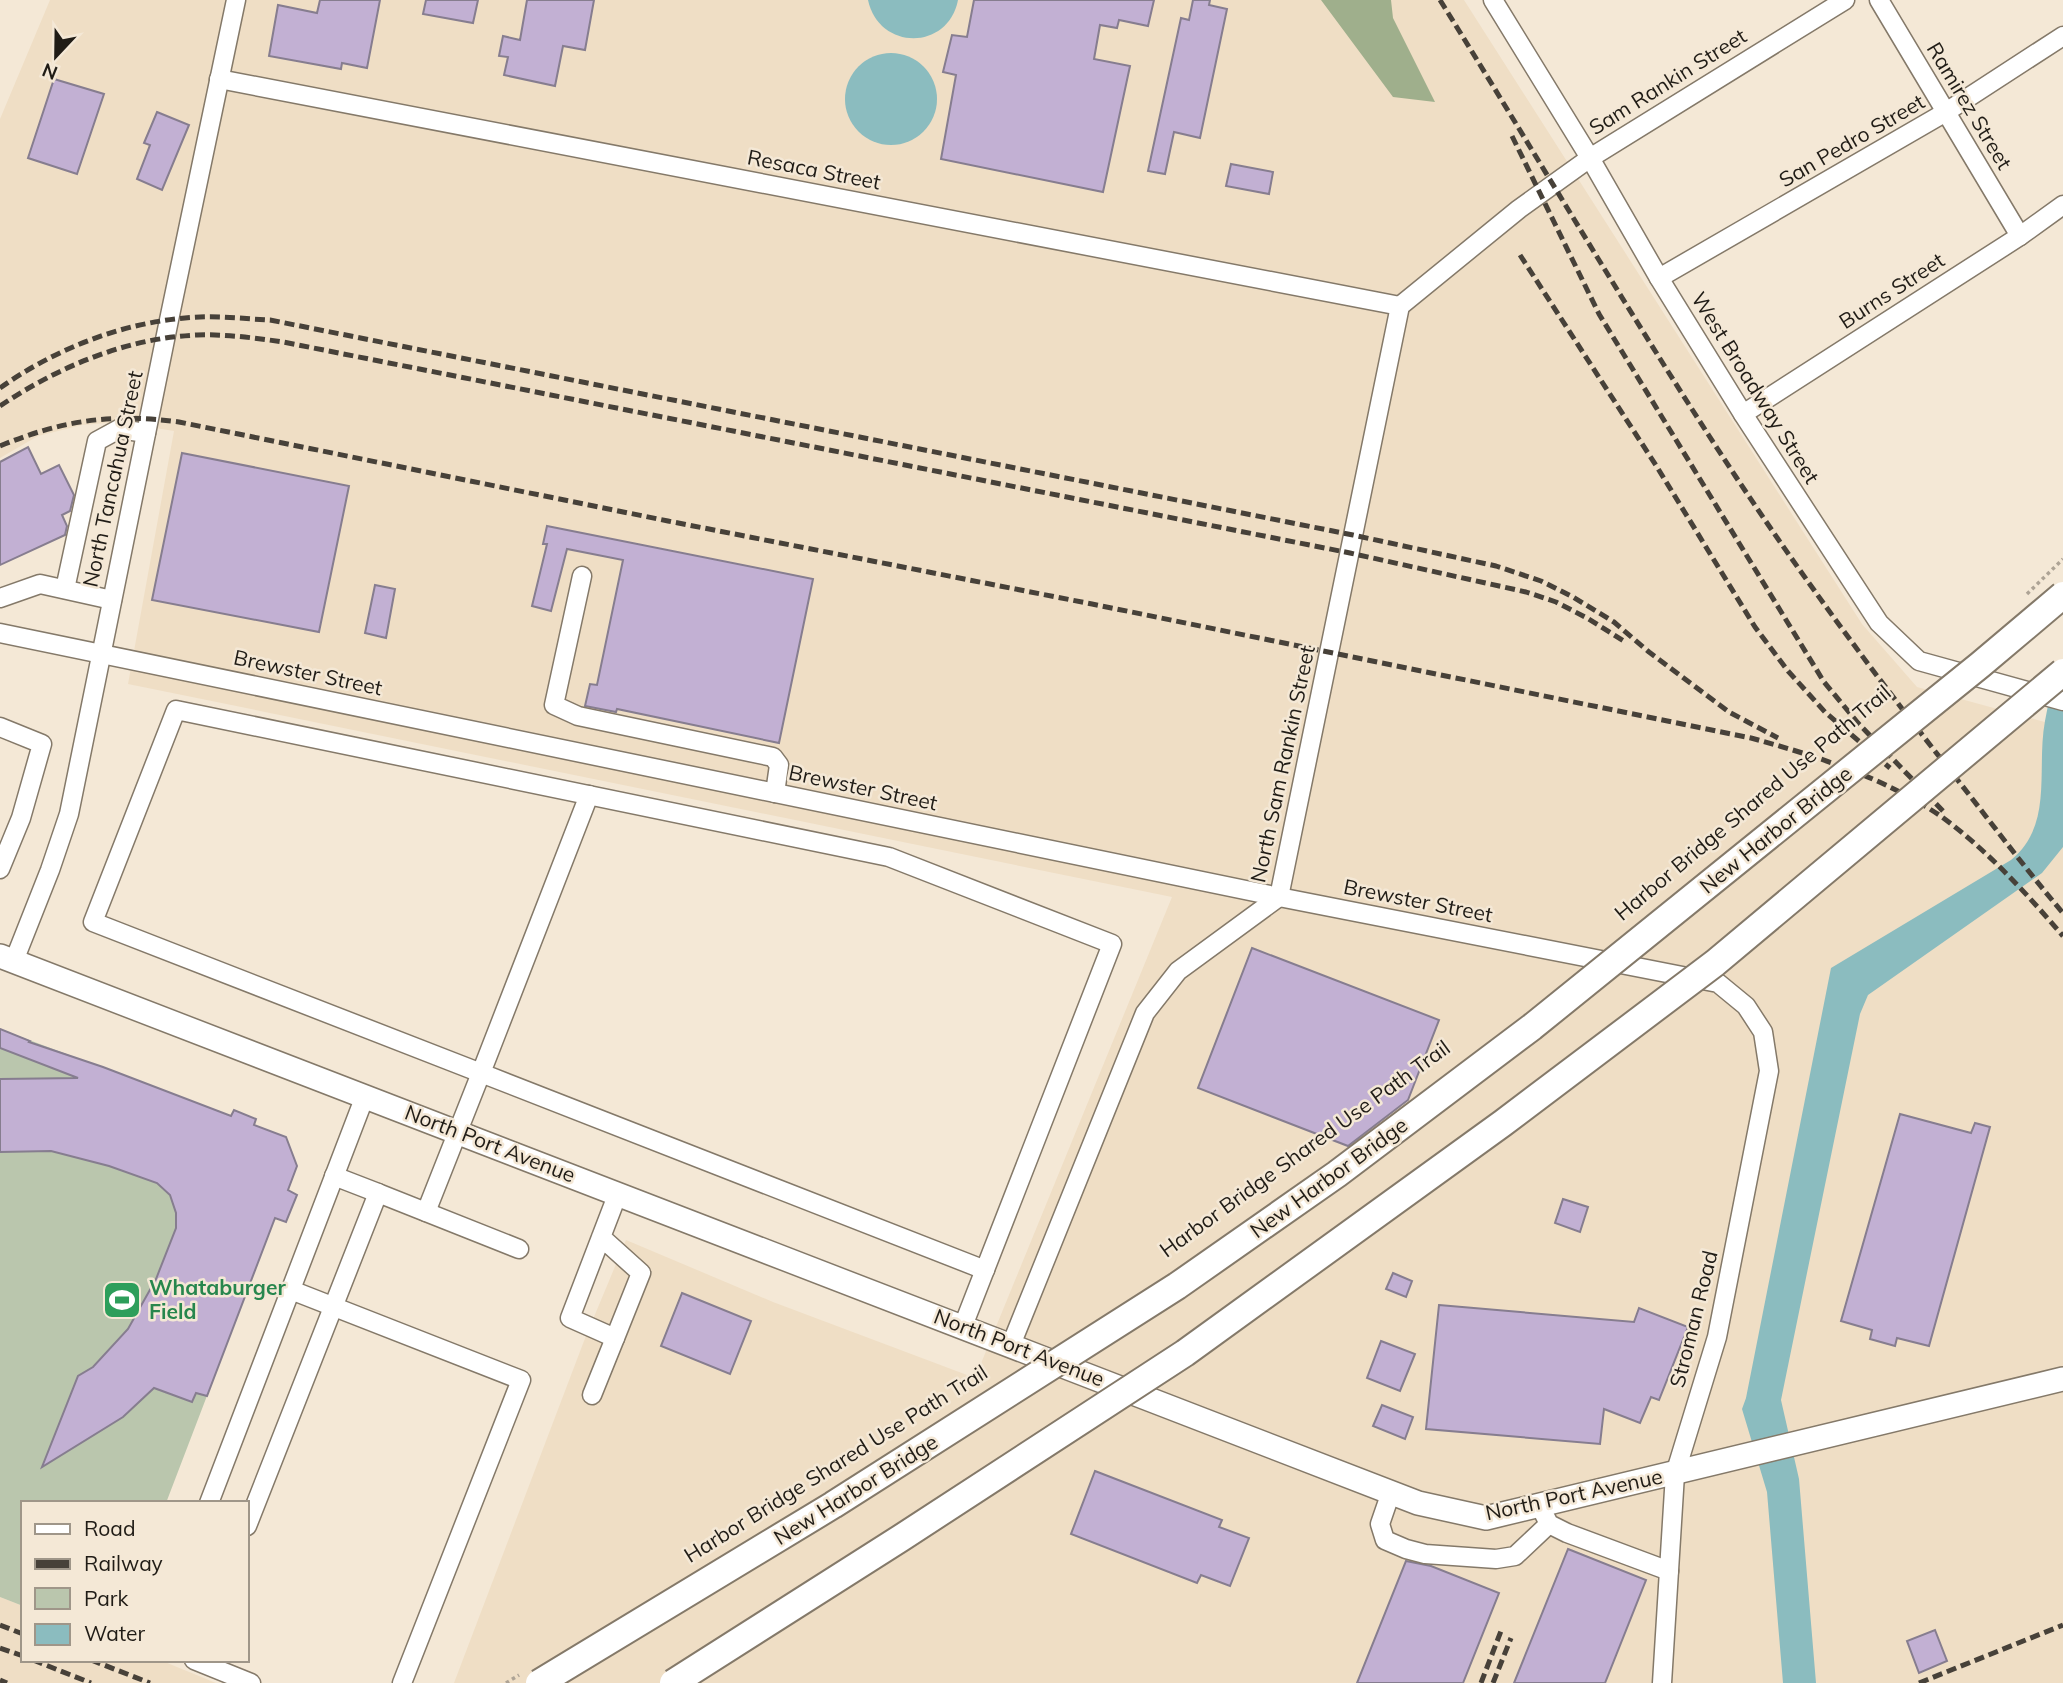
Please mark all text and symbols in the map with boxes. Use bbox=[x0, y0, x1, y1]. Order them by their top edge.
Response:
north arrow bbox=[21, 21, 91, 91]
street label: Sam Rankin Street bbox=[1584, 22, 1751, 140]
street label: Ramirez Street bbox=[1922, 37, 2018, 174]
text: N bbox=[38, 58, 61, 86]
street label: San Pedro Street bbox=[1774, 88, 1929, 192]
street label: Resaca Street bbox=[745, 143, 883, 195]
street label: Burns Street bbox=[1834, 246, 1949, 334]
street label: West Broadway Street bbox=[1686, 287, 1825, 488]
street label: North Tancahua Street bbox=[76, 368, 148, 589]
street label: North Sam Rankin Street bbox=[1244, 643, 1320, 885]
street label: Brewster Street bbox=[232, 644, 385, 700]
street label: Harbor Bridge Shared Use Path Trail bbox=[1609, 679, 1896, 926]
street label: Brewster Street bbox=[787, 759, 940, 815]
street label: New Harbor Bridge bbox=[1694, 760, 1857, 899]
street label: Brewster Street bbox=[1341, 873, 1495, 927]
street label: Harbor Bridge Shared Use Path Trail bbox=[1154, 1034, 1455, 1262]
street label: North Port Avenue bbox=[402, 1099, 579, 1188]
street label: New Harbor Bridge bbox=[1245, 1111, 1412, 1243]
street label: Stroman Road bbox=[1663, 1248, 1723, 1390]
place label: Whataburger Field bbox=[149, 1274, 286, 1324]
sports icon: Whataburger Field bbox=[101, 1279, 143, 1321]
street label: North Port Avenue bbox=[931, 1303, 1108, 1392]
street label: Harbor Bridge Shared Use Path Trail bbox=[679, 1359, 992, 1568]
street label: New Harbor Bridge bbox=[769, 1428, 942, 1550]
street label: North Port Avenue bbox=[1483, 1463, 1665, 1525]
legend bbox=[21, 1501, 248, 1662]
text: Road bbox=[84, 1515, 135, 1541]
text: Railway bbox=[84, 1550, 163, 1576]
text: Park bbox=[84, 1585, 128, 1611]
text: Water bbox=[84, 1620, 145, 1646]

